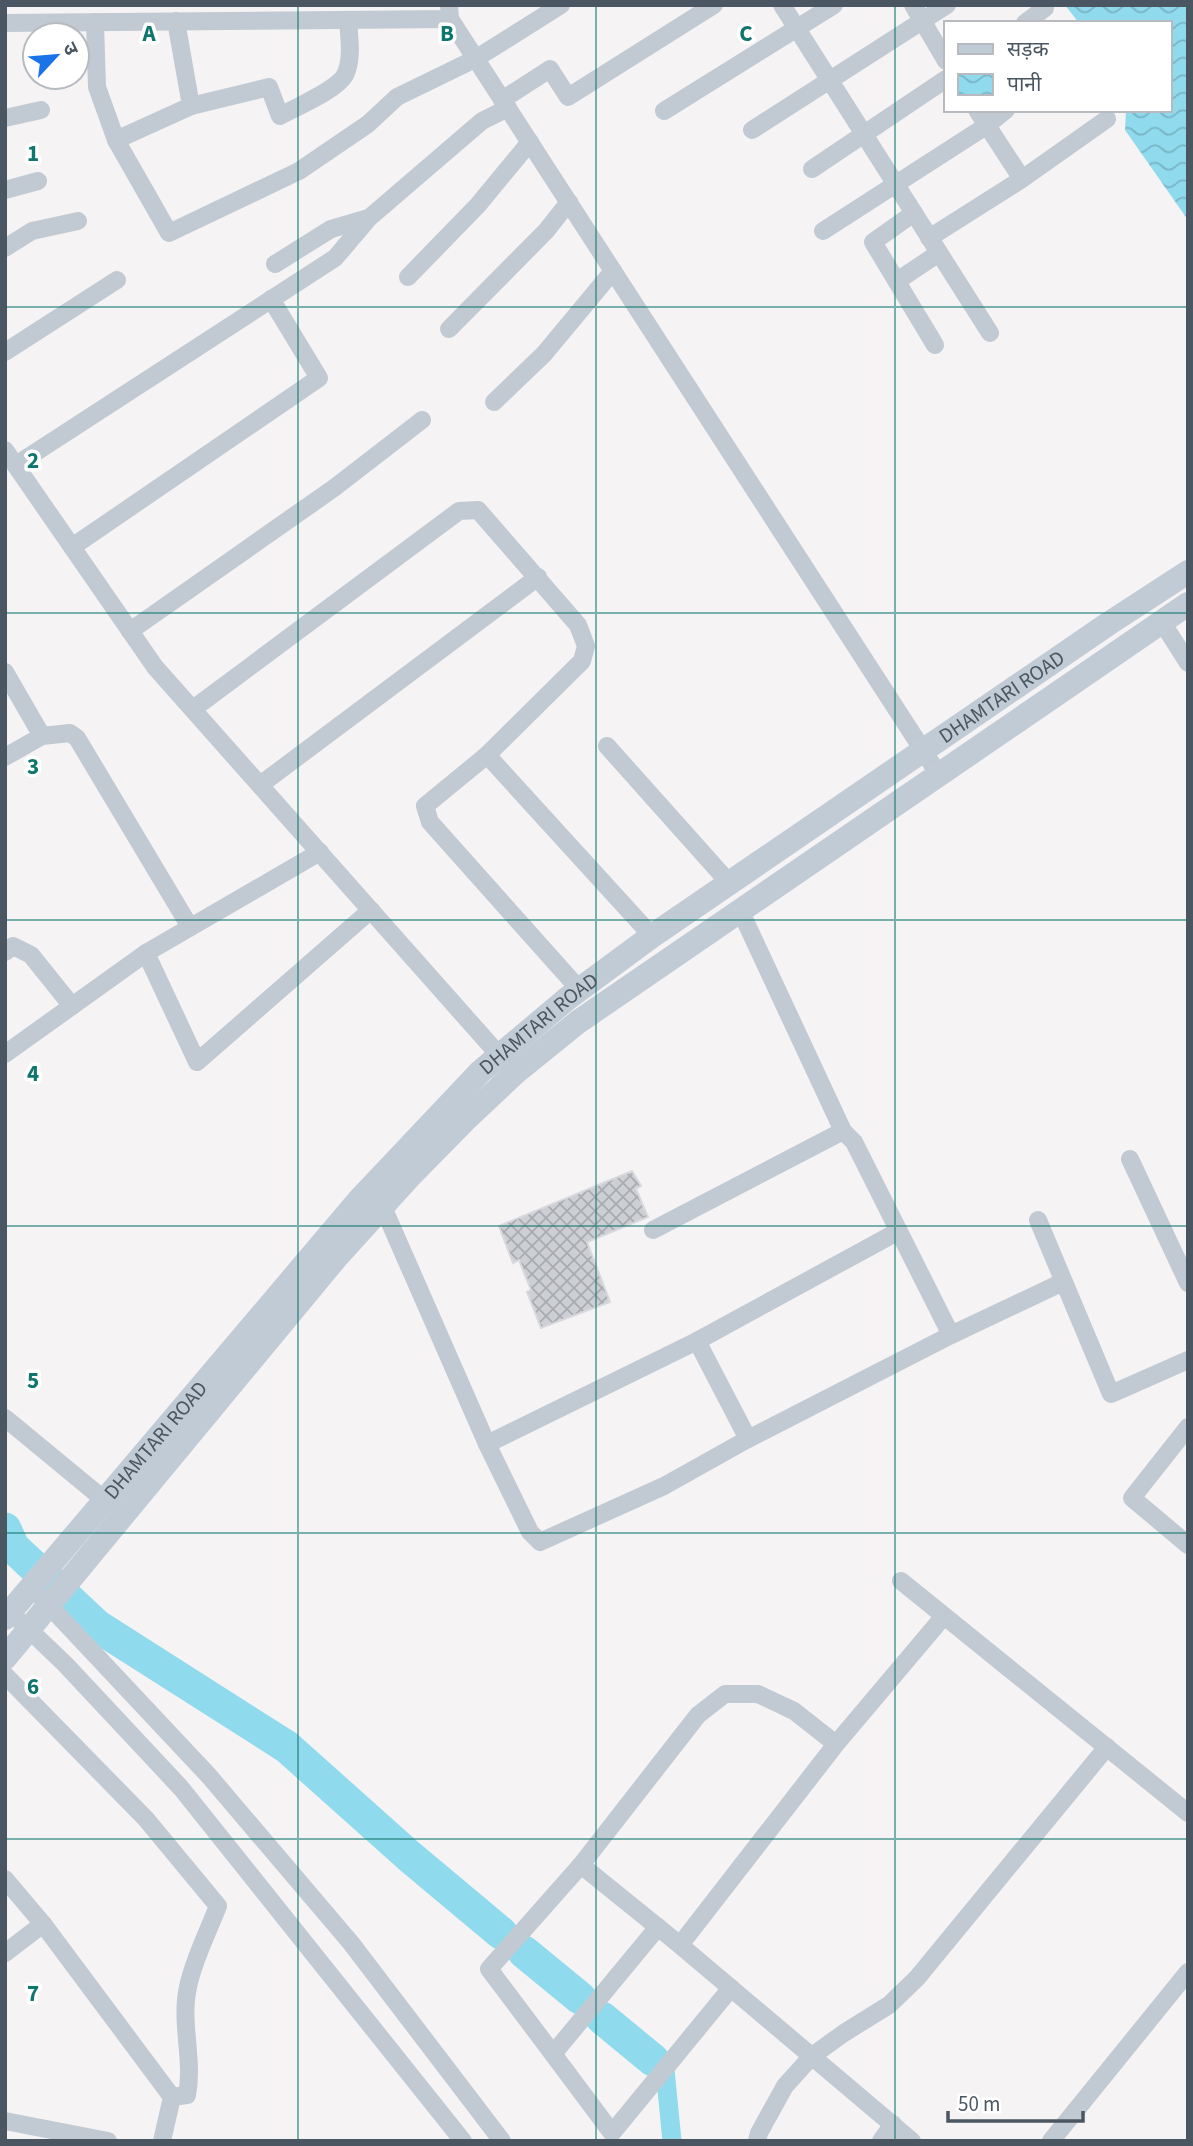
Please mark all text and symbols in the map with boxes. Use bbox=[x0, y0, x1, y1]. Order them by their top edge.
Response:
text: A bbox=[141, 17, 156, 50]
text: B bbox=[440, 17, 454, 50]
text: C bbox=[739, 17, 753, 50]
north arrow bbox=[21, 21, 91, 91]
legend bbox=[944, 21, 1172, 112]
text: सड़क bbox=[1007, 34, 1049, 64]
text: उ bbox=[55, 38, 85, 61]
text: पानी bbox=[1007, 69, 1042, 99]
text: 1 bbox=[27, 137, 39, 170]
text: 2 bbox=[27, 444, 39, 477]
street label: DHAMTARI ROAD bbox=[933, 643, 1071, 751]
text: 3 bbox=[27, 750, 39, 783]
street label: DHAMTARI ROAD bbox=[472, 965, 605, 1082]
text: 4 bbox=[27, 1057, 39, 1090]
text: 5 bbox=[27, 1364, 39, 1397]
street label: DHAMTARI ROAD bbox=[97, 1374, 214, 1506]
text: 6 bbox=[27, 1670, 39, 1703]
text: 7 bbox=[27, 1977, 39, 2010]
scale bar bbox=[948, 2080, 1083, 2124]
text: 50 m bbox=[958, 2089, 1000, 2119]

